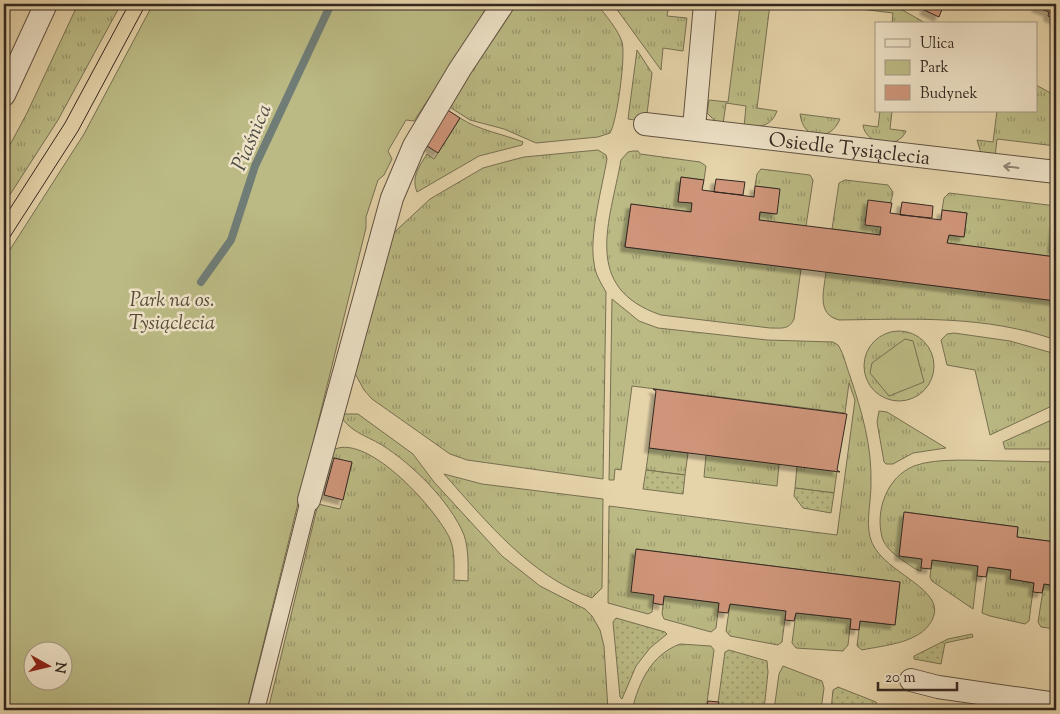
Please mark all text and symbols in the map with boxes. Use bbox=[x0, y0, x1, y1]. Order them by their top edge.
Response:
legend bbox=[875, 22, 1038, 112]
text: Ulica bbox=[920, 34, 954, 55]
text: Park bbox=[920, 58, 949, 79]
text: Budynek bbox=[920, 84, 978, 105]
water label: Piaśnica bbox=[225, 100, 280, 176]
street label: Osiedle Tysiąclecia bbox=[767, 127, 932, 174]
one-way arrow bbox=[1003, 161, 1019, 171]
park label: Park na os. Tysiąclecia bbox=[129, 287, 215, 339]
north arrow bbox=[22, 642, 72, 692]
scale bar bbox=[878, 659, 956, 691]
text: N bbox=[48, 661, 70, 674]
text: 20 m bbox=[885, 668, 916, 689]

